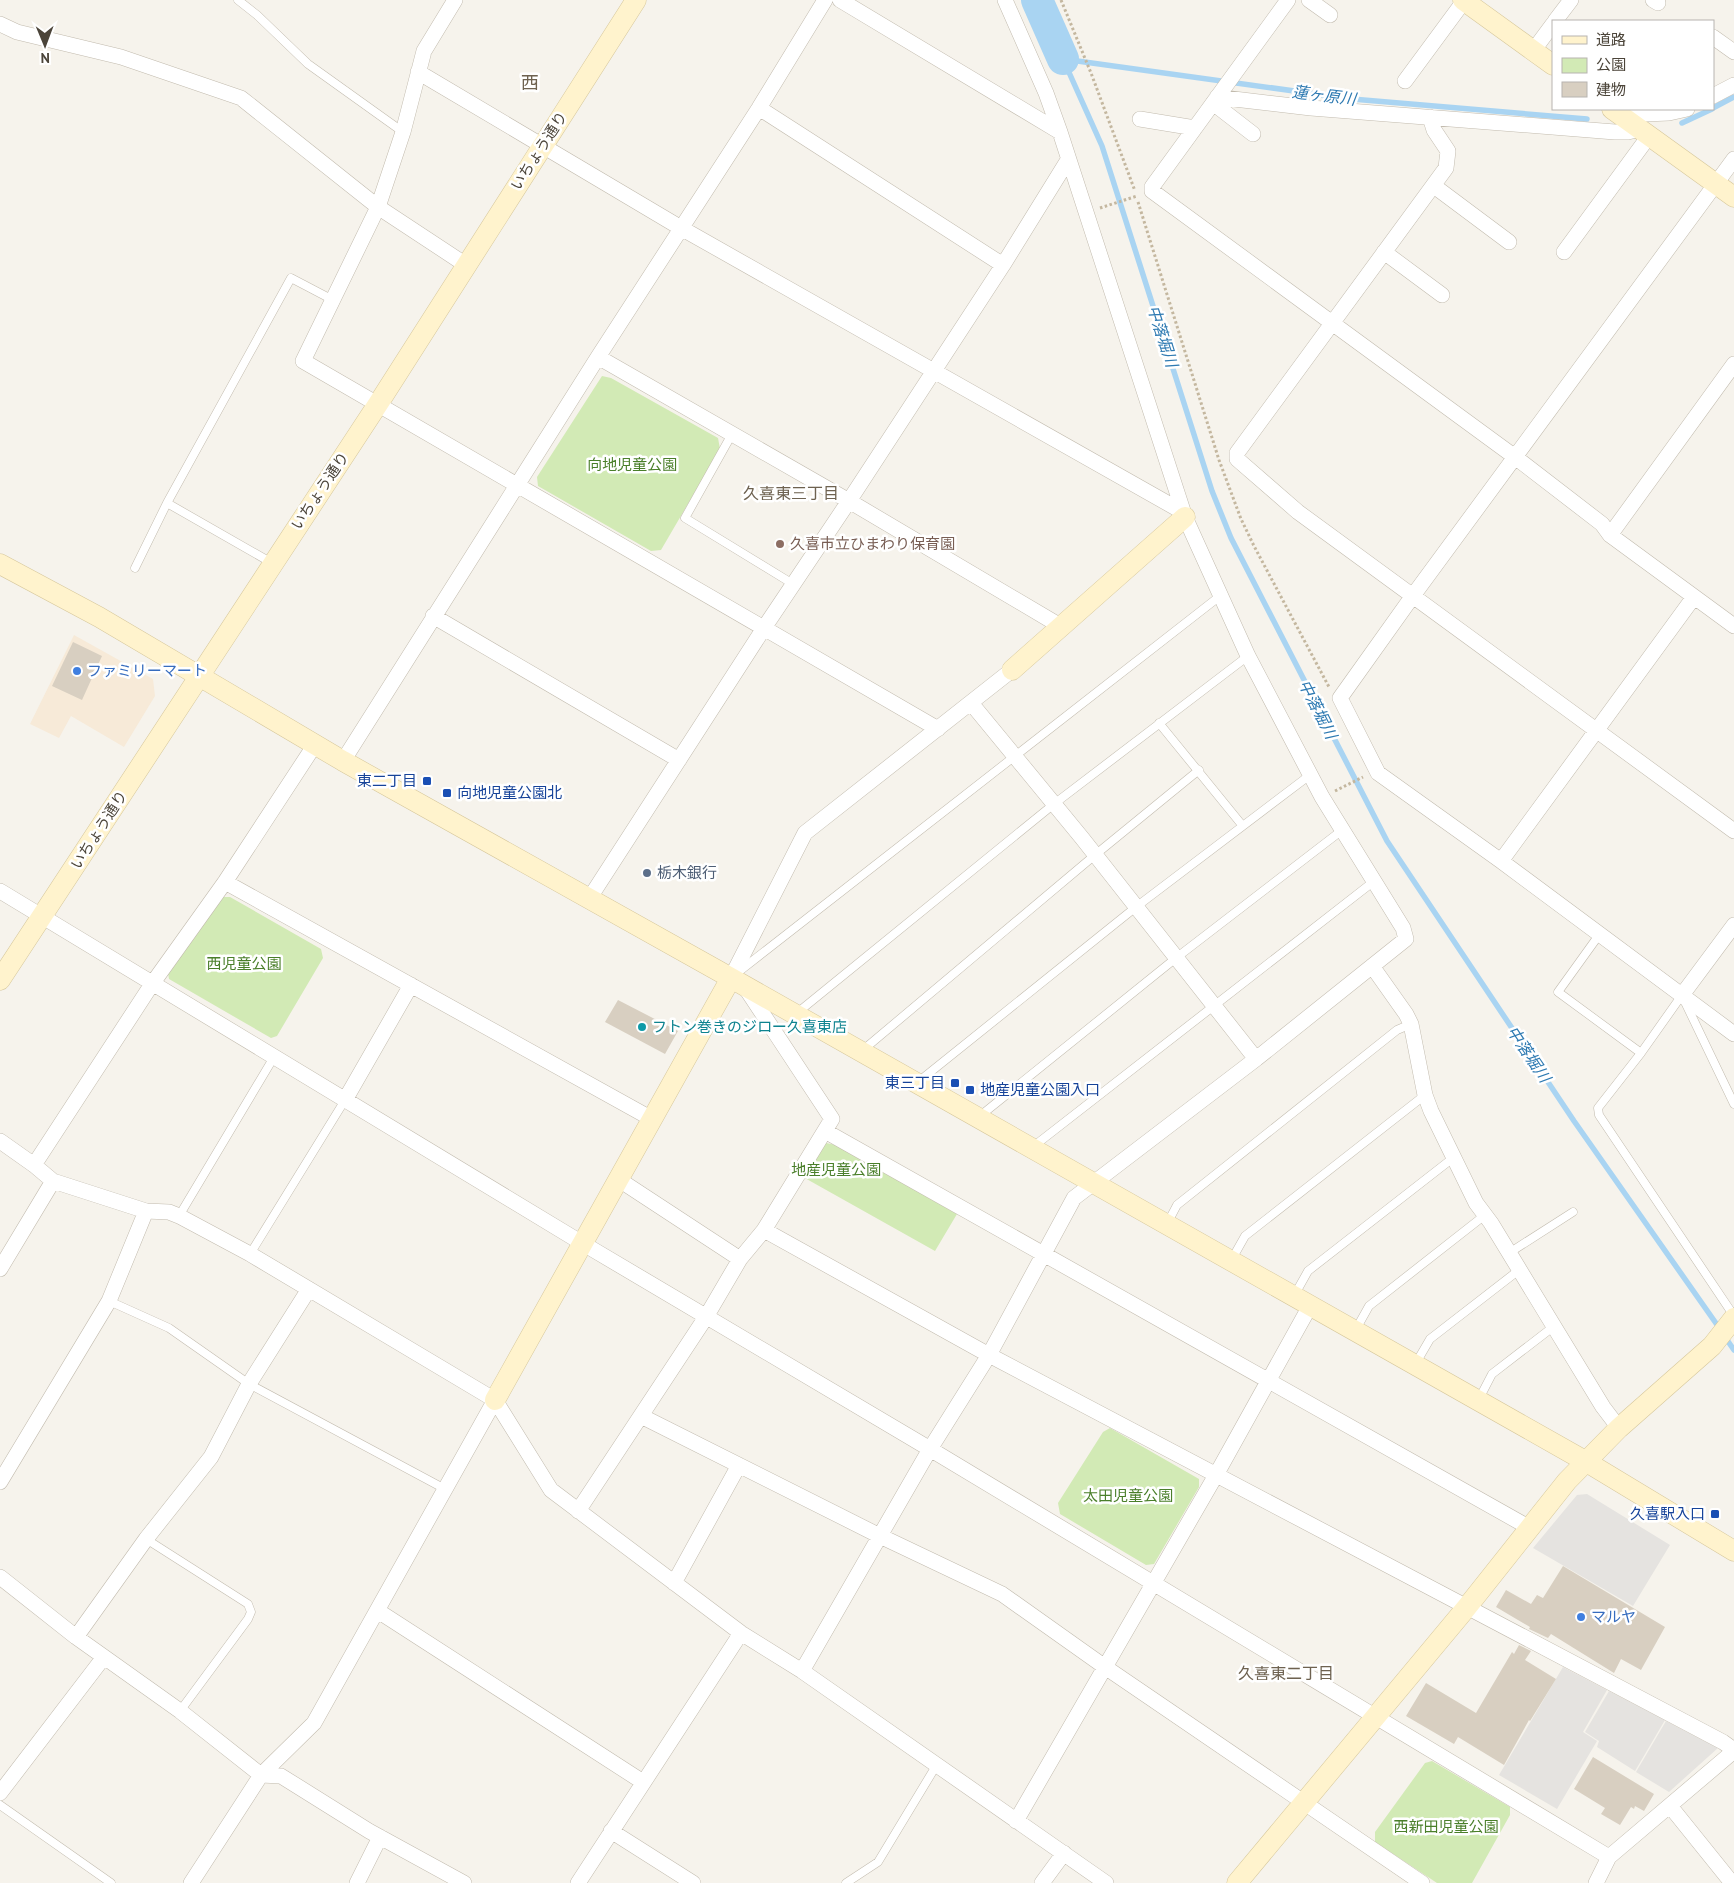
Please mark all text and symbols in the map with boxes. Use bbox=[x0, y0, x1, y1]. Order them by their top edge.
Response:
north arrow bbox=[20, 20, 70, 70]
legend bbox=[1552, 20, 1714, 110]
text: 道路 bbox=[1596, 30, 1626, 49]
text: N bbox=[40, 49, 50, 67]
text: 公園 bbox=[1596, 55, 1626, 74]
district label: 西 bbox=[521, 71, 539, 94]
text: 建物 bbox=[1596, 80, 1626, 99]
water label: 蓮ヶ原川 bbox=[1291, 81, 1359, 109]
street label: いちょう通り bbox=[506, 108, 571, 194]
water label: 中落堀川 bbox=[1144, 302, 1183, 371]
street label: いちょう通り bbox=[287, 448, 353, 533]
park label: 向地児童公園 bbox=[587, 455, 677, 474]
district label: 久喜東三丁目 bbox=[743, 483, 839, 503]
place label: 久喜市立ひまわり保育園 bbox=[790, 534, 955, 553]
marker: 久喜市立ひまわり保育園 bbox=[774, 538, 786, 550]
place label: ファミリーマート bbox=[87, 661, 207, 680]
marker: ファミリーマート bbox=[71, 665, 83, 677]
water label: 中落堀川 bbox=[1295, 676, 1342, 744]
place label: 東二丁目 bbox=[357, 771, 417, 790]
marker: 東二丁目 bbox=[421, 775, 433, 787]
place label: 向地児童公園北 bbox=[457, 783, 562, 802]
street label: いちょう通り bbox=[66, 787, 131, 873]
marker: 向地児童公園北 bbox=[441, 787, 453, 799]
place label: 栃木銀行 bbox=[657, 863, 717, 882]
marker: 栃木銀行 bbox=[641, 867, 653, 879]
park label: 西児童公園 bbox=[206, 954, 282, 973]
place label: フトン巻きのジロー久喜東店 bbox=[652, 1017, 847, 1036]
marker: フトン巻きのジロー久喜東店 bbox=[636, 1021, 648, 1033]
water label: 中落堀川 bbox=[1503, 1022, 1556, 1088]
place label: 東三丁目 bbox=[885, 1073, 945, 1092]
marker: 東三丁目 bbox=[949, 1077, 961, 1089]
place label: 地産児童公園入口 bbox=[980, 1080, 1100, 1099]
marker: 地産児童公園入口 bbox=[964, 1084, 976, 1096]
park label: 地産児童公園 bbox=[791, 1160, 881, 1179]
park label: 太田児童公園 bbox=[1083, 1486, 1173, 1505]
place label: 久喜駅入口 bbox=[1630, 1504, 1705, 1523]
marker: 久喜駅入口 bbox=[1709, 1508, 1721, 1520]
place label: マルヤ bbox=[1591, 1607, 1636, 1626]
marker: マルヤ bbox=[1575, 1611, 1587, 1623]
district label: 久喜東二丁目 bbox=[1238, 1663, 1334, 1683]
park label: 西新田児童公園 bbox=[1393, 1817, 1499, 1836]

